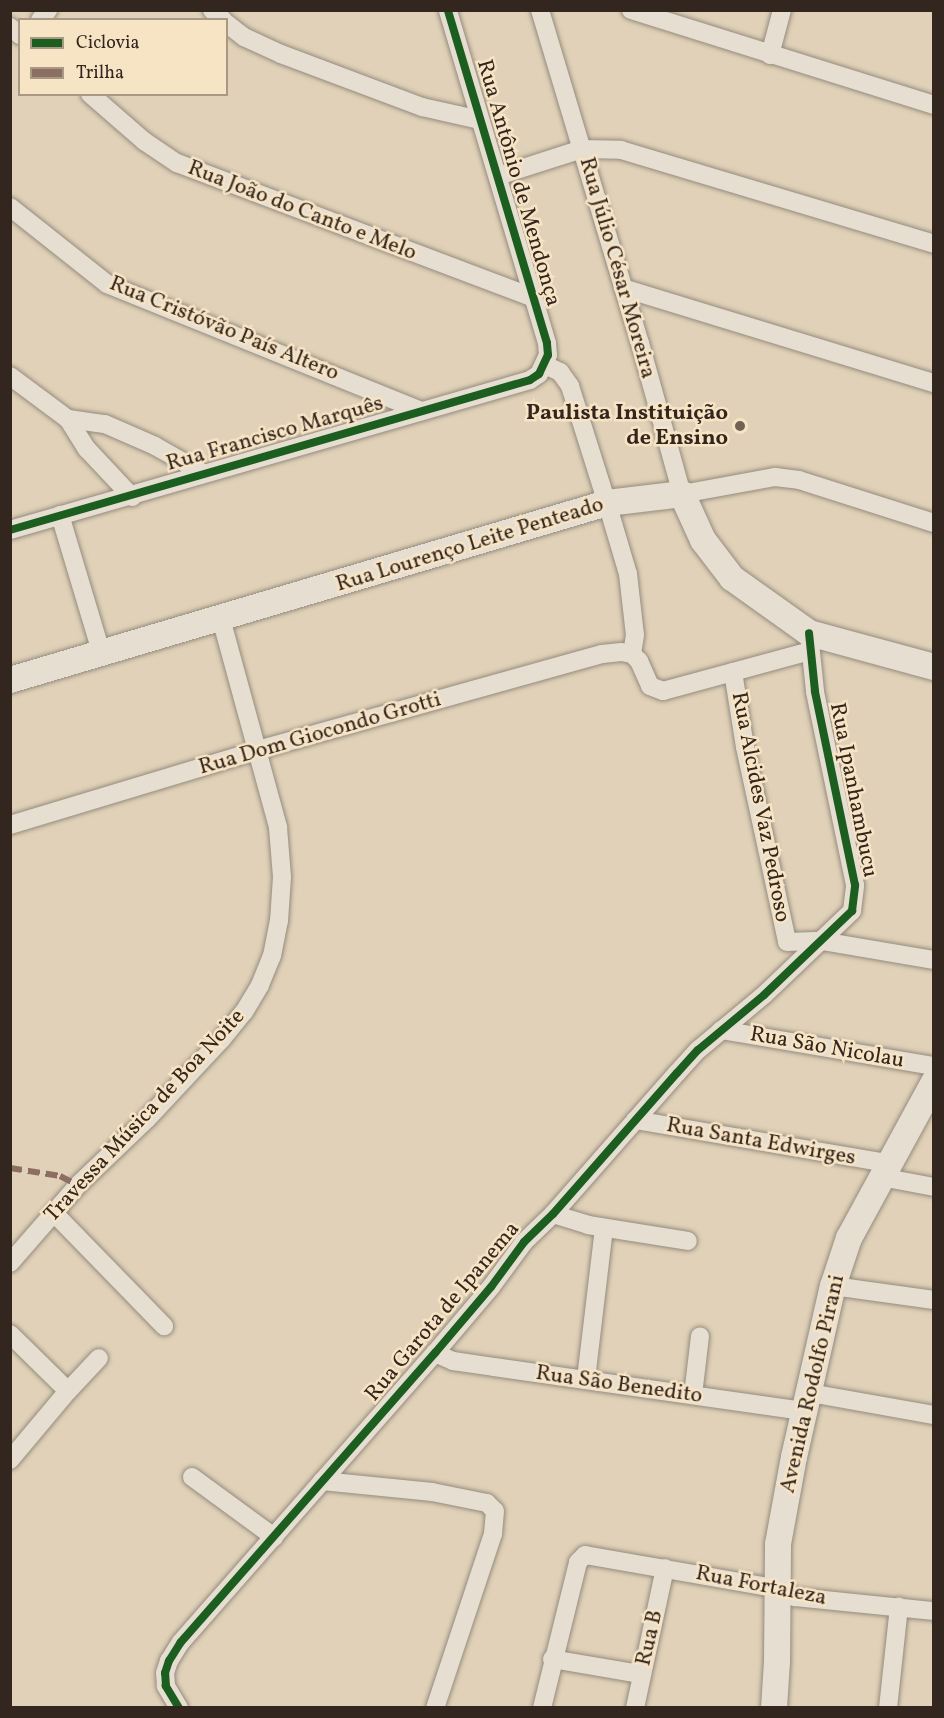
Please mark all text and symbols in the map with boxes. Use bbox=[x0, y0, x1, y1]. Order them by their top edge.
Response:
legend bbox=[18, 18, 228, 96]
text: Ciclovia bbox=[76, 31, 139, 56]
street label: Rua Antônio de Mendonça bbox=[470, 57, 566, 309]
text: Trilha bbox=[76, 61, 124, 86]
street label: Rua Júlio César Moreira bbox=[573, 154, 661, 382]
street label: Rua João do Canto e Melo bbox=[184, 155, 420, 267]
street label: Rua Cristóvão País Altero bbox=[105, 271, 343, 387]
street label: Rua Francisco Marquês bbox=[163, 390, 387, 478]
place label: Paulista Instituição de Ensino bbox=[526, 400, 728, 452]
marker: Paulista Instituição de Ensino bbox=[733, 419, 747, 433]
street label: Rua Lourenço Leite Penteado bbox=[333, 492, 607, 598]
street label: Rua Dom Giocondo Grotti bbox=[196, 687, 444, 781]
street label: Rua Alcides Vaz Pedroso bbox=[725, 689, 795, 925]
street label: Rua Ipanhambucu bbox=[823, 700, 883, 880]
street label: Travessa Música de Boa Noite bbox=[39, 1004, 251, 1228]
street label: Rua São Nicolau bbox=[748, 1021, 906, 1075]
street label: Rua Santa Edwirges bbox=[664, 1112, 858, 1172]
street label: Rua Garota de Ipanema bbox=[360, 1217, 526, 1407]
street label: Avenida Rodolfo Pirani bbox=[775, 1272, 851, 1496]
street label: Rua São Benedito bbox=[534, 1360, 704, 1410]
street label: Rua Fortaleza bbox=[693, 1560, 829, 1612]
street label: Rua B bbox=[631, 1607, 669, 1669]

